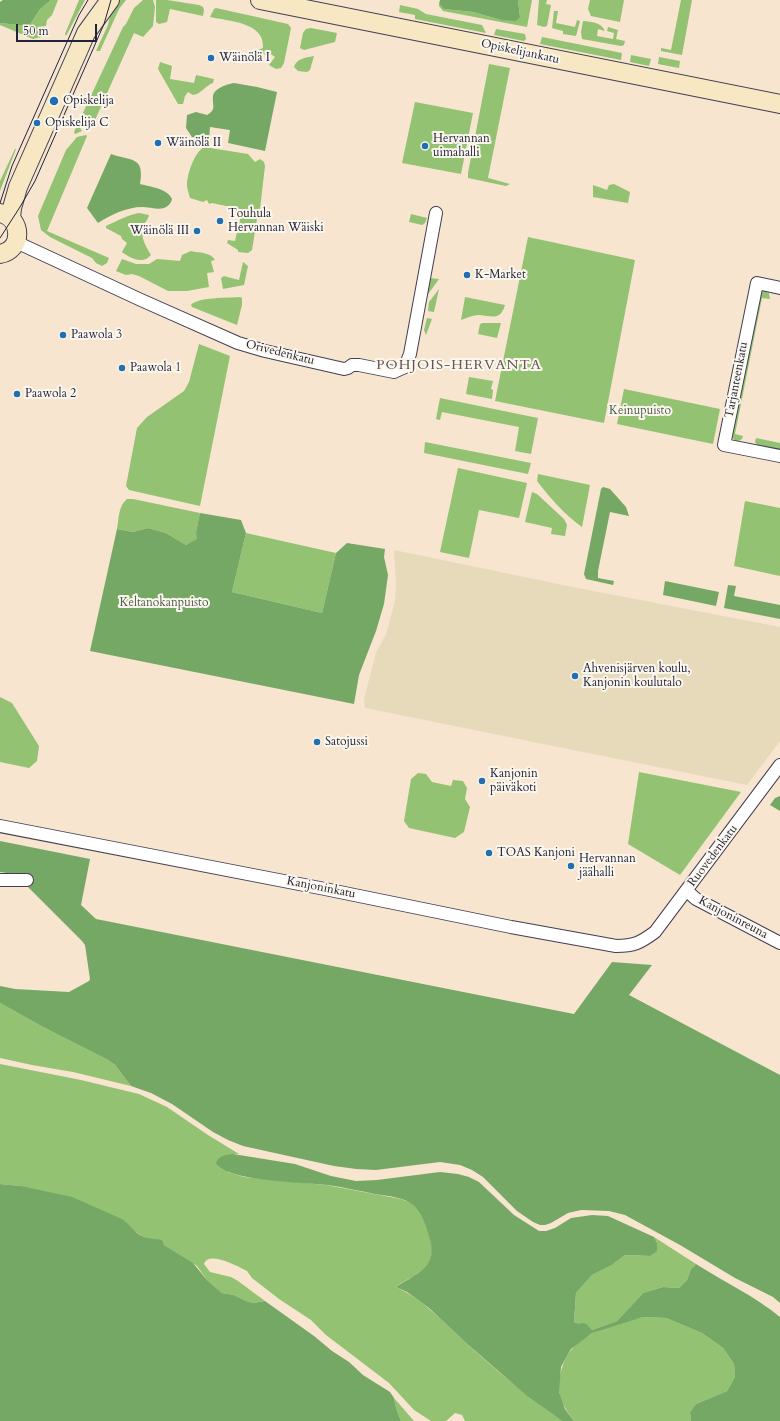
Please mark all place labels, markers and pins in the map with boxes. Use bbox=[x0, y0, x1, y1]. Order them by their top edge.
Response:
place label: Wäinölä I bbox=[219, 51, 270, 65]
marker: Wäinölä I bbox=[206, 53, 216, 63]
place label: Opiskelija bbox=[63, 94, 114, 108]
marker: Opiskelija bbox=[48, 95, 60, 107]
place label: Opiskelija C bbox=[45, 116, 108, 130]
marker: Opiskelija C bbox=[32, 118, 42, 128]
place label: Hervannan uimahalli bbox=[433, 132, 490, 160]
place label: Wäinölä II bbox=[166, 136, 221, 150]
marker: Wäinölä II bbox=[153, 138, 163, 148]
marker: Hervannan uimahalli bbox=[420, 141, 430, 151]
place label: Touhula Hervannan Wäiski bbox=[228, 207, 324, 235]
marker: Touhula Hervannan Wäiski bbox=[215, 216, 225, 226]
place label: Wäinölä III bbox=[130, 224, 189, 238]
marker: Wäinölä III bbox=[192, 226, 202, 236]
place label: K-Market bbox=[475, 268, 526, 282]
marker: K-Market bbox=[462, 270, 472, 280]
place label: Paawola 3 bbox=[71, 328, 122, 342]
marker: Paawola 3 bbox=[58, 330, 68, 340]
place label: Paawola 1 bbox=[130, 361, 181, 375]
marker: Paawola 1 bbox=[117, 363, 127, 373]
place label: Paawola 2 bbox=[25, 387, 76, 401]
marker: Paawola 2 bbox=[12, 389, 22, 399]
place label: Ahvenisjärven koulu, Kanjonin koulutalo bbox=[583, 662, 691, 690]
marker: Ahvenisjärven koulu, Kanjonin koulutalo bbox=[570, 671, 580, 681]
place label: Satojussi bbox=[325, 735, 368, 749]
marker: Satojussi bbox=[312, 737, 322, 747]
place label: Kanjonin päiväkoti bbox=[490, 767, 538, 795]
marker: Kanjonin päiväkoti bbox=[477, 776, 487, 786]
place label: TOAS Kanjoni bbox=[497, 846, 575, 860]
marker: TOAS Kanjoni bbox=[484, 848, 494, 858]
place label: Hervannan jäähalli bbox=[579, 852, 636, 880]
marker: Hervannan jäähalli bbox=[566, 861, 576, 871]

